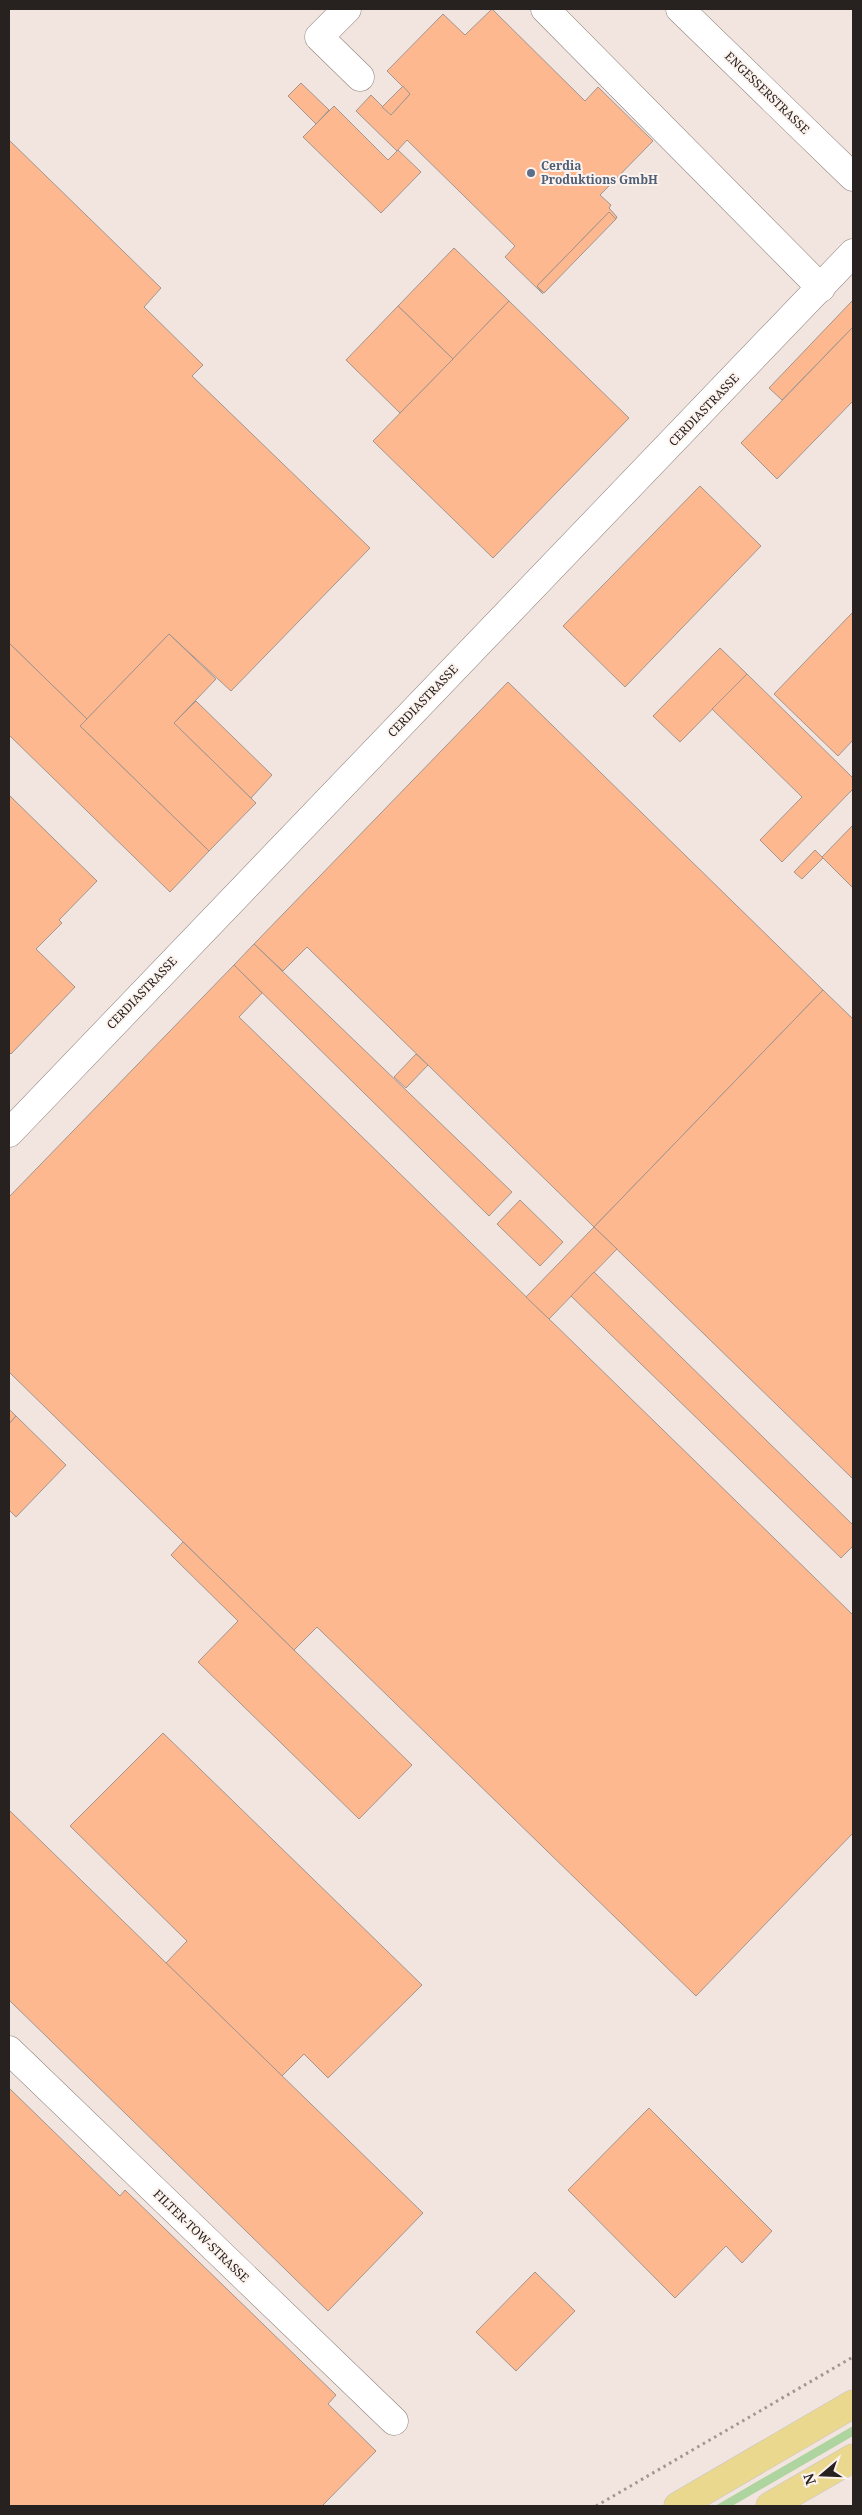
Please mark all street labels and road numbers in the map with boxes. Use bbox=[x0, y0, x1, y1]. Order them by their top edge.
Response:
street label: ENGESSERSTRASSE bbox=[721, 48, 813, 138]
street label: CERDIASTRASSE bbox=[665, 370, 743, 450]
street label: CERDIASTRASSE bbox=[384, 661, 462, 741]
street label: CERDIASTRASSE bbox=[103, 953, 181, 1033]
street label: FILTER-TOW-STRASSE bbox=[150, 2185, 253, 2286]

